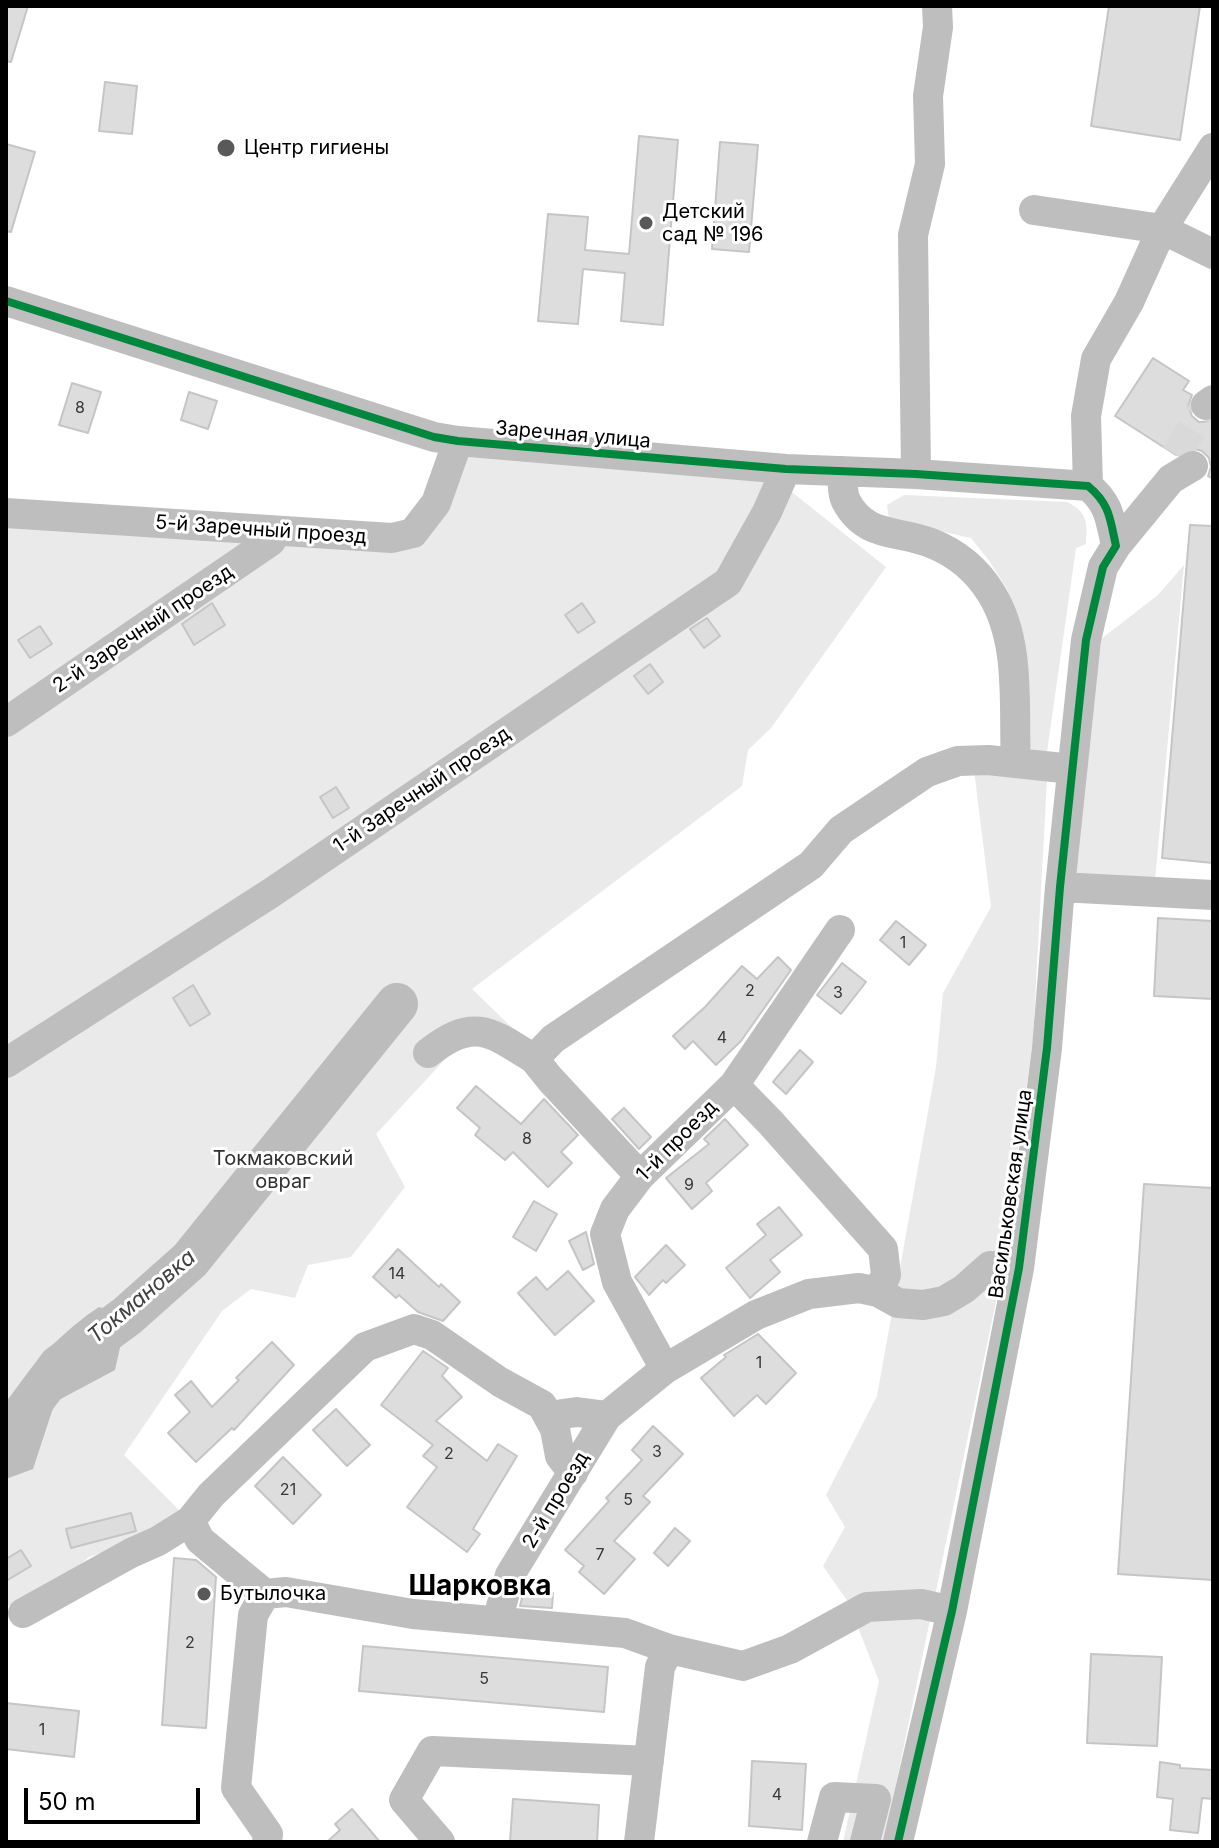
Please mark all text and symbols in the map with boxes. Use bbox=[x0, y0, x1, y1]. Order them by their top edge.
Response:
place label: Центр гигиены bbox=[244, 136, 389, 160]
marker: Центр гигиены bbox=[215, 137, 237, 159]
place label: Детский сад № 196 bbox=[662, 200, 763, 247]
marker: Детский сад № 196 bbox=[637, 214, 655, 232]
house number: 8 bbox=[75, 398, 85, 418]
street label: Заречная улица bbox=[494, 416, 652, 454]
street label: 5-й Заречный проезд bbox=[154, 511, 368, 549]
street label: 2-й Заречный проезд bbox=[48, 560, 238, 698]
street label: 1-й Заречный проезд bbox=[329, 722, 515, 858]
house number: 1 bbox=[900, 933, 906, 953]
house number: 2 bbox=[745, 981, 755, 1001]
house number: 3 bbox=[833, 983, 843, 1003]
house number: 4 bbox=[717, 1028, 727, 1048]
street label: Васильковская улица bbox=[984, 1088, 1038, 1300]
street label: 1-й проезд bbox=[631, 1095, 723, 1187]
house number: 8 bbox=[522, 1129, 532, 1149]
park label: Токмаковский овраг bbox=[213, 1147, 353, 1194]
house number: 9 bbox=[684, 1175, 694, 1195]
water label: Токмановка bbox=[83, 1244, 201, 1350]
house number: 14 bbox=[389, 1264, 405, 1284]
house number: 1 bbox=[756, 1353, 762, 1373]
house number: 3 bbox=[652, 1442, 662, 1462]
house number: 2 bbox=[444, 1444, 454, 1464]
street label: 2-й проезд bbox=[518, 1447, 594, 1553]
house number: 21 bbox=[280, 1480, 296, 1500]
house number: 5 bbox=[623, 1490, 633, 1510]
house number: 7 bbox=[595, 1545, 605, 1565]
district label: Шарковка bbox=[408, 1570, 552, 1604]
place label: Бутылочка bbox=[220, 1582, 326, 1606]
marker: Бутылочка bbox=[195, 1585, 213, 1603]
house number: 2 bbox=[185, 1633, 195, 1653]
house number: 5 bbox=[479, 1669, 489, 1689]
house number: 1 bbox=[39, 1720, 45, 1740]
scale bar bbox=[28, 1772, 204, 1822]
house number: 4 bbox=[772, 1785, 782, 1805]
text: 50 m bbox=[38, 1787, 96, 1816]

